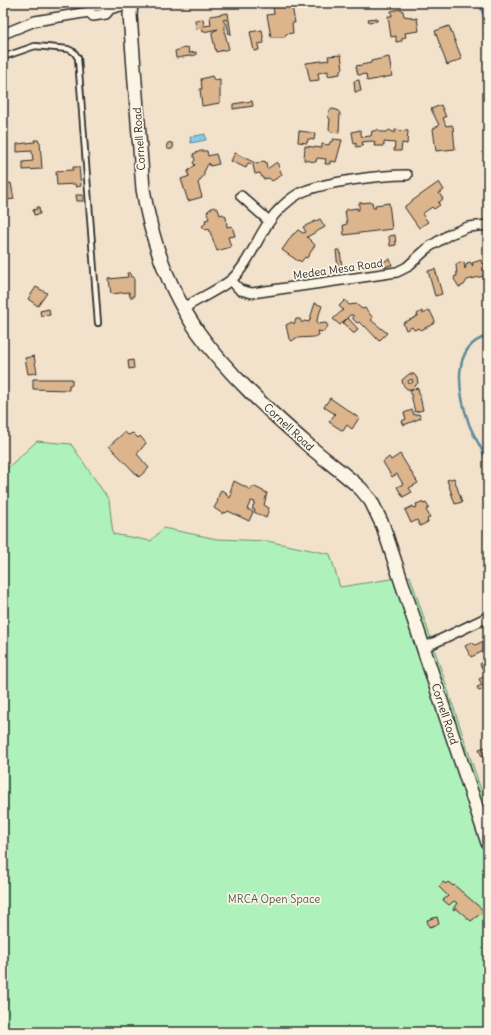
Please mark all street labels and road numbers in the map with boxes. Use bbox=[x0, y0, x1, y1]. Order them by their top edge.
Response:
street label: Cornell Road bbox=[130, 106, 148, 171]
street label: Medea Mesa Road bbox=[292, 256, 384, 282]
street label: Cornell Road bbox=[261, 400, 317, 454]
street label: Cornell Road bbox=[429, 682, 462, 747]

